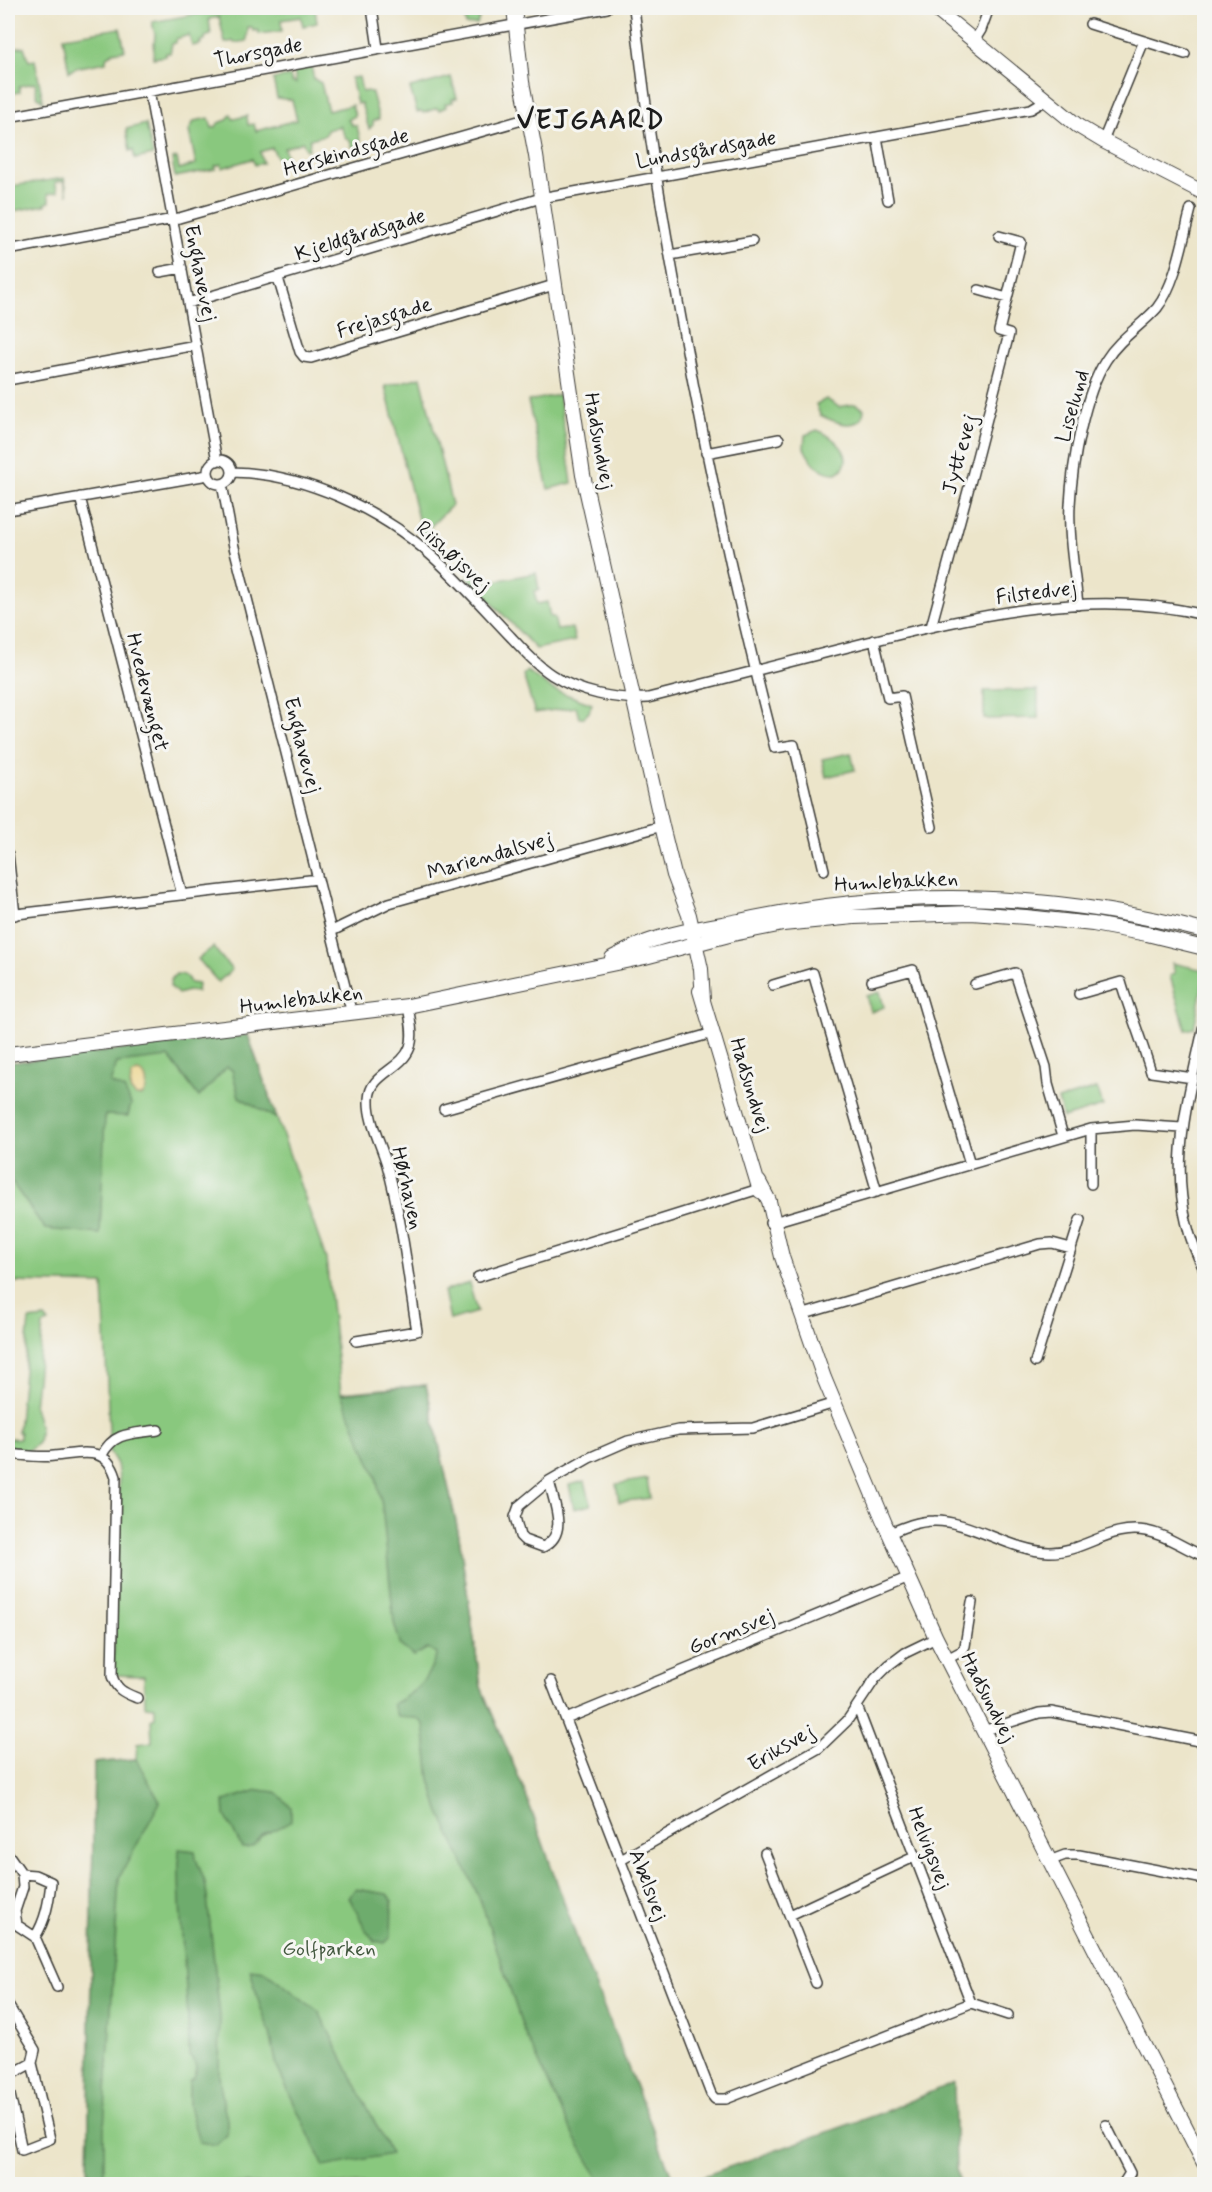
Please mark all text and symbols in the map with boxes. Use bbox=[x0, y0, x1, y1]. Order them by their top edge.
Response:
street label: Thorsgade bbox=[212, 31, 305, 76]
district label: VEJGAARD bbox=[517, 103, 665, 138]
street label: Herskindsgade bbox=[280, 122, 413, 186]
street label: Lundsgårdsgade bbox=[634, 124, 779, 178]
street label: Kjeldgårdsgade bbox=[292, 202, 430, 270]
street label: Enghavevej bbox=[175, 222, 223, 324]
street label: Frejasgade bbox=[333, 290, 436, 348]
street label: Liselund bbox=[1049, 367, 1097, 446]
street label: Hadsundvej bbox=[577, 390, 621, 492]
street label: Jyttevej bbox=[936, 411, 984, 498]
street label: Riishøjsvej bbox=[410, 515, 497, 599]
street label: Filstedvej bbox=[994, 574, 1078, 612]
street label: Hvedevænget bbox=[117, 630, 175, 755]
street label: Enghavevej bbox=[275, 694, 327, 797]
street label: Mariendalsvej bbox=[424, 825, 556, 887]
street label: Humlebakken bbox=[833, 865, 959, 899]
street label: Humlebakken bbox=[238, 979, 364, 1021]
street label: Hadsundvej bbox=[722, 1034, 778, 1136]
street label: Hørhaven bbox=[384, 1144, 430, 1232]
street label: Gormsvej bbox=[684, 1602, 778, 1662]
street label: Hadsundvej bbox=[953, 1647, 1023, 1747]
street label: Eriksvej bbox=[743, 1717, 820, 1779]
street label: Helvigsvej bbox=[900, 1803, 958, 1894]
street label: Abelsvej bbox=[622, 1845, 675, 1925]
park label: Golfparken bbox=[282, 1935, 376, 1963]

